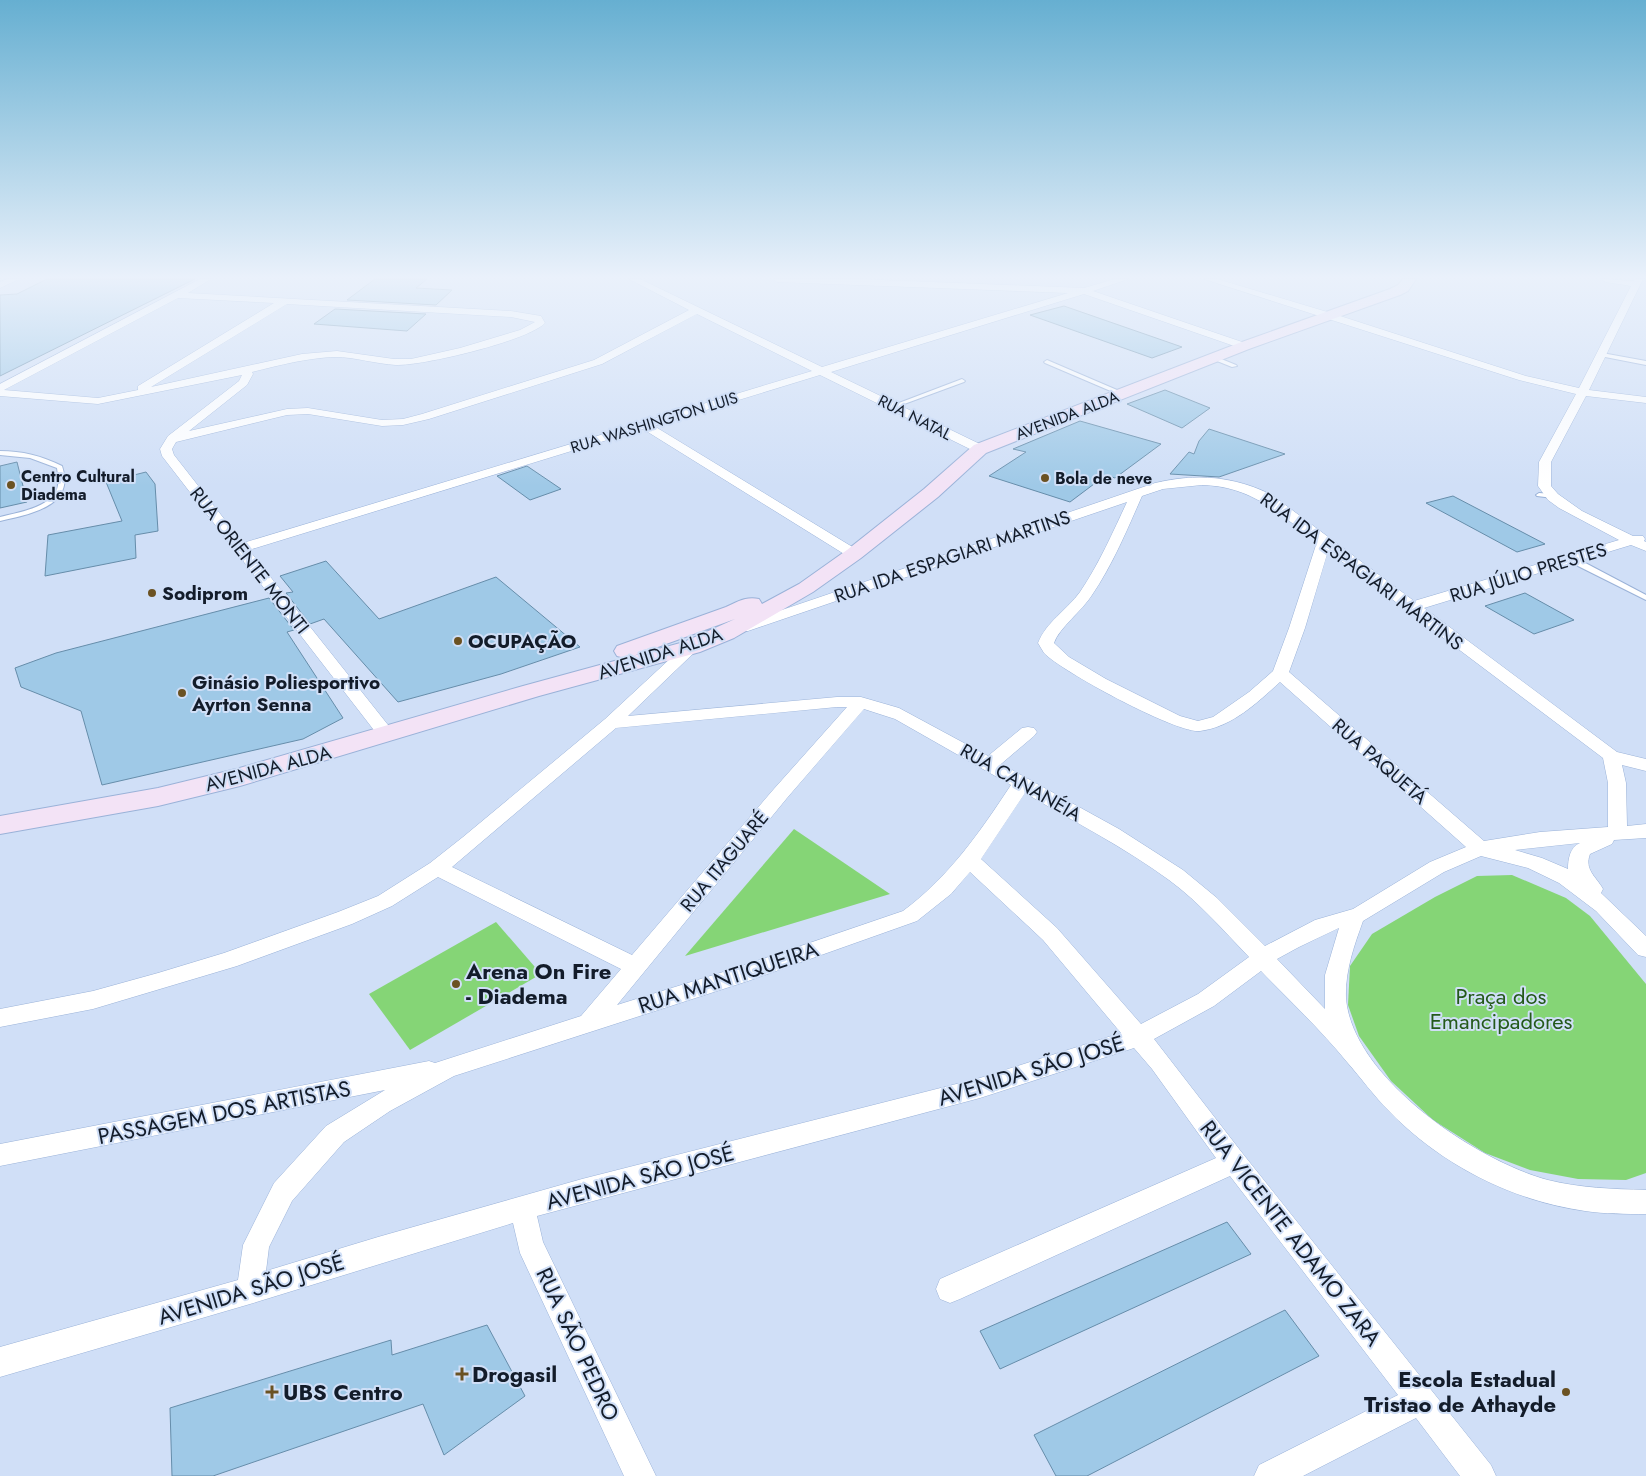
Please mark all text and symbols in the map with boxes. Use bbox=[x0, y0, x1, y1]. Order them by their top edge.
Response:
street label: AVENIDA ALDA bbox=[1012, 385, 1123, 446]
street label: RUA WASHINGTON LUIS bbox=[568, 386, 741, 459]
street label: RUA NATAL bbox=[874, 389, 956, 446]
place label: Centro Cultural Diadema bbox=[21, 465, 135, 506]
place label: Bola de neve bbox=[1055, 467, 1152, 490]
marker: Bola de neve bbox=[1039, 472, 1051, 484]
marker: Centro Cultural Diadema bbox=[5, 479, 17, 491]
street label: RUA ORIENTE MONTI bbox=[184, 481, 316, 639]
street label: RUA IDA ESPAGIARI MARTINS bbox=[1255, 486, 1469, 657]
street label: RUA IDA ESPAGIARI MARTINS bbox=[831, 503, 1074, 610]
street label: RUA JÚLIO PRESTES bbox=[1446, 536, 1610, 609]
place label: Sodiprom bbox=[162, 580, 248, 607]
marker: Sodiprom bbox=[146, 587, 158, 599]
street label: AVENIDA ALDA bbox=[594, 620, 726, 686]
place label: OCUPAÇÃO bbox=[468, 628, 576, 655]
marker: OCUPAÇÃO bbox=[452, 635, 464, 647]
place label: Ginásio Poliesportivo Ayrton Senna bbox=[191, 669, 380, 718]
marker: Ginásio Poliesportivo Ayrton Senna bbox=[176, 687, 188, 699]
street label: RUA PAQUETÁ bbox=[1326, 712, 1434, 811]
street label: RUA CANANÉIA bbox=[955, 737, 1087, 828]
street label: AVENIDA ALDA bbox=[202, 739, 335, 798]
street label: RUA ITAGUARÉ bbox=[674, 805, 775, 918]
street label: RUA MANTIQUEIRA bbox=[634, 933, 823, 1021]
place label: Arena On Fire - Diadema bbox=[465, 955, 611, 1012]
marker: Arena On Fire - Diadema bbox=[450, 978, 462, 990]
park label: Praça dos Emancipadores bbox=[1430, 980, 1572, 1037]
street label: AVENIDA SÃO JOSÉ bbox=[934, 1026, 1128, 1114]
street label: PASSAGEM DOS ARTISTAS bbox=[95, 1072, 353, 1152]
street label: RUA VICENTE ADAMO ZARA bbox=[1193, 1113, 1390, 1353]
street label: AVENIDA SÃO JOSÉ bbox=[542, 1137, 738, 1217]
street label: AVENIDA SÃO JOSÉ bbox=[154, 1245, 348, 1333]
street label: RUA SÃO PEDRO bbox=[528, 1262, 628, 1426]
place label: Drogasil bbox=[472, 1358, 557, 1390]
place label: Escola Estadual Tristao de Athayde bbox=[1364, 1363, 1556, 1420]
marker: Drogasil bbox=[456, 1368, 468, 1380]
place label: UBS Centro bbox=[283, 1376, 403, 1408]
marker: UBS Centro bbox=[265, 1385, 279, 1399]
marker: Escola Estadual Tristao de Athayde bbox=[1560, 1386, 1572, 1398]

